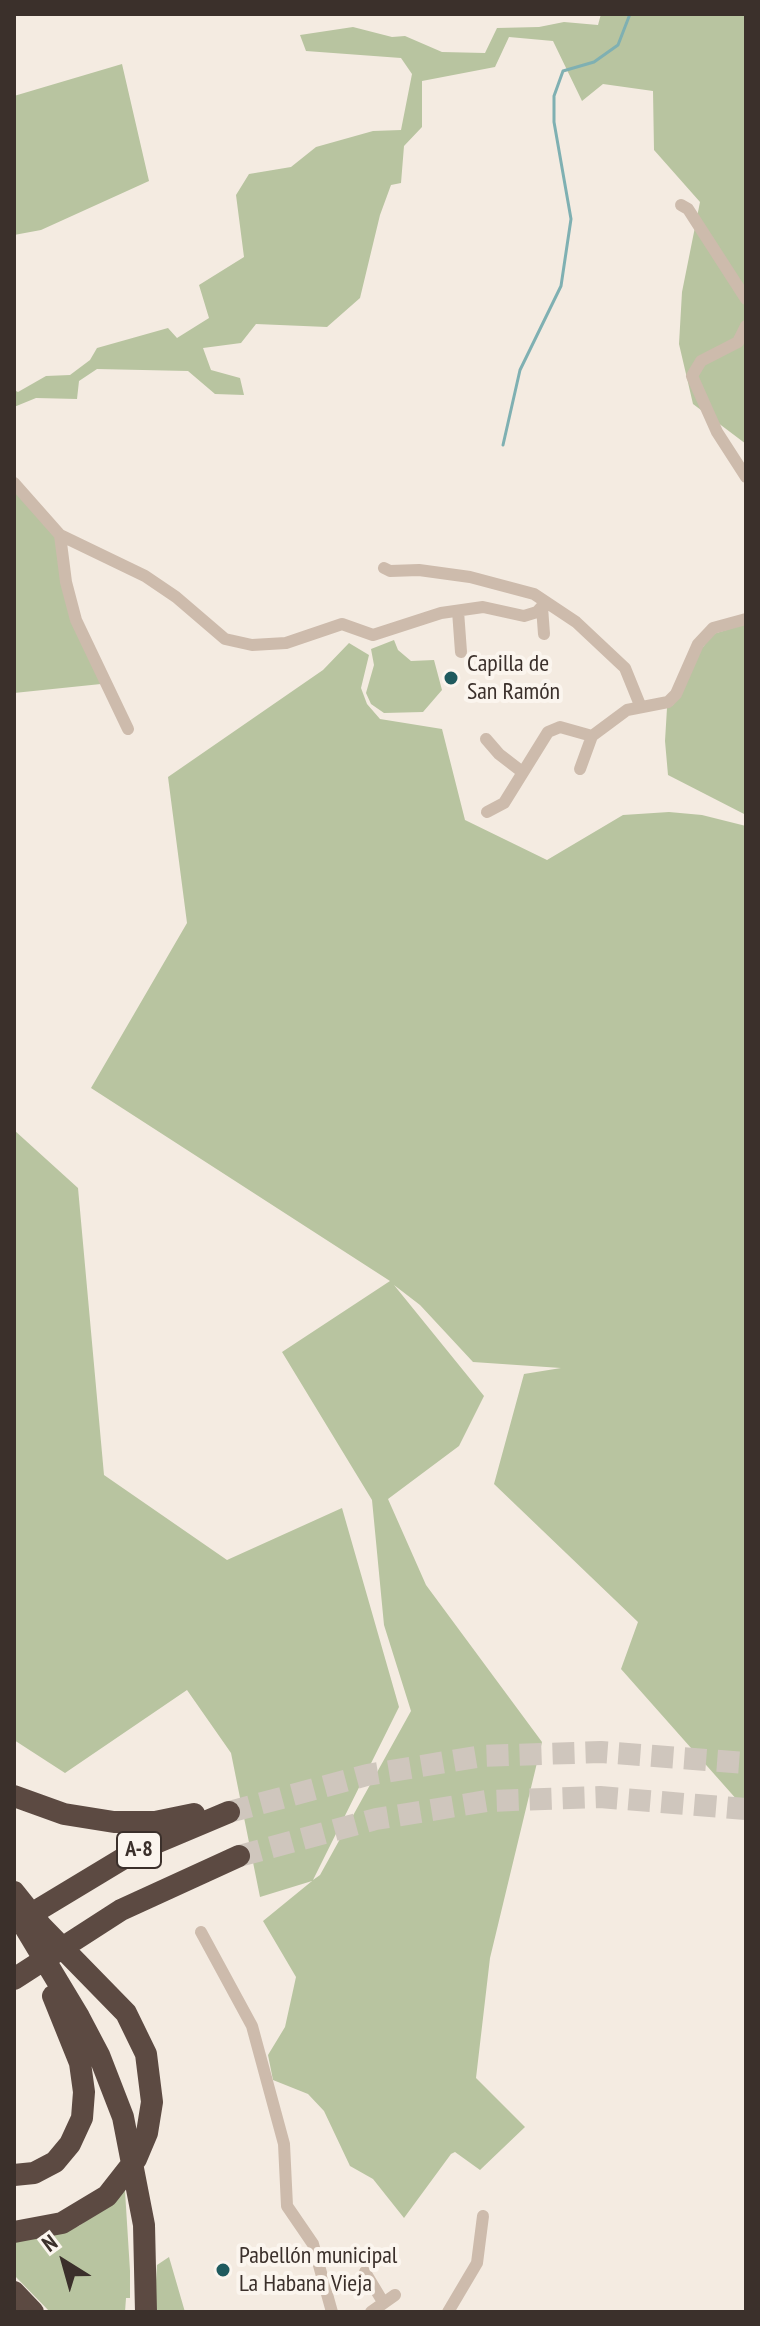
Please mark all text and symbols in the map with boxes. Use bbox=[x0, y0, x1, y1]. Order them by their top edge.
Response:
place label: Capilla de San Ramón bbox=[467, 650, 560, 706]
marker: Capilla de San Ramón bbox=[442, 669, 460, 687]
road number: A-8 bbox=[117, 1832, 161, 1868]
north arrow bbox=[24, 2222, 104, 2302]
text: N bbox=[36, 2228, 63, 2258]
place label: Pabellón municipal La Habana Vieja bbox=[239, 2242, 397, 2298]
marker: Pabellón municipal La Habana Vieja bbox=[214, 2261, 232, 2279]

